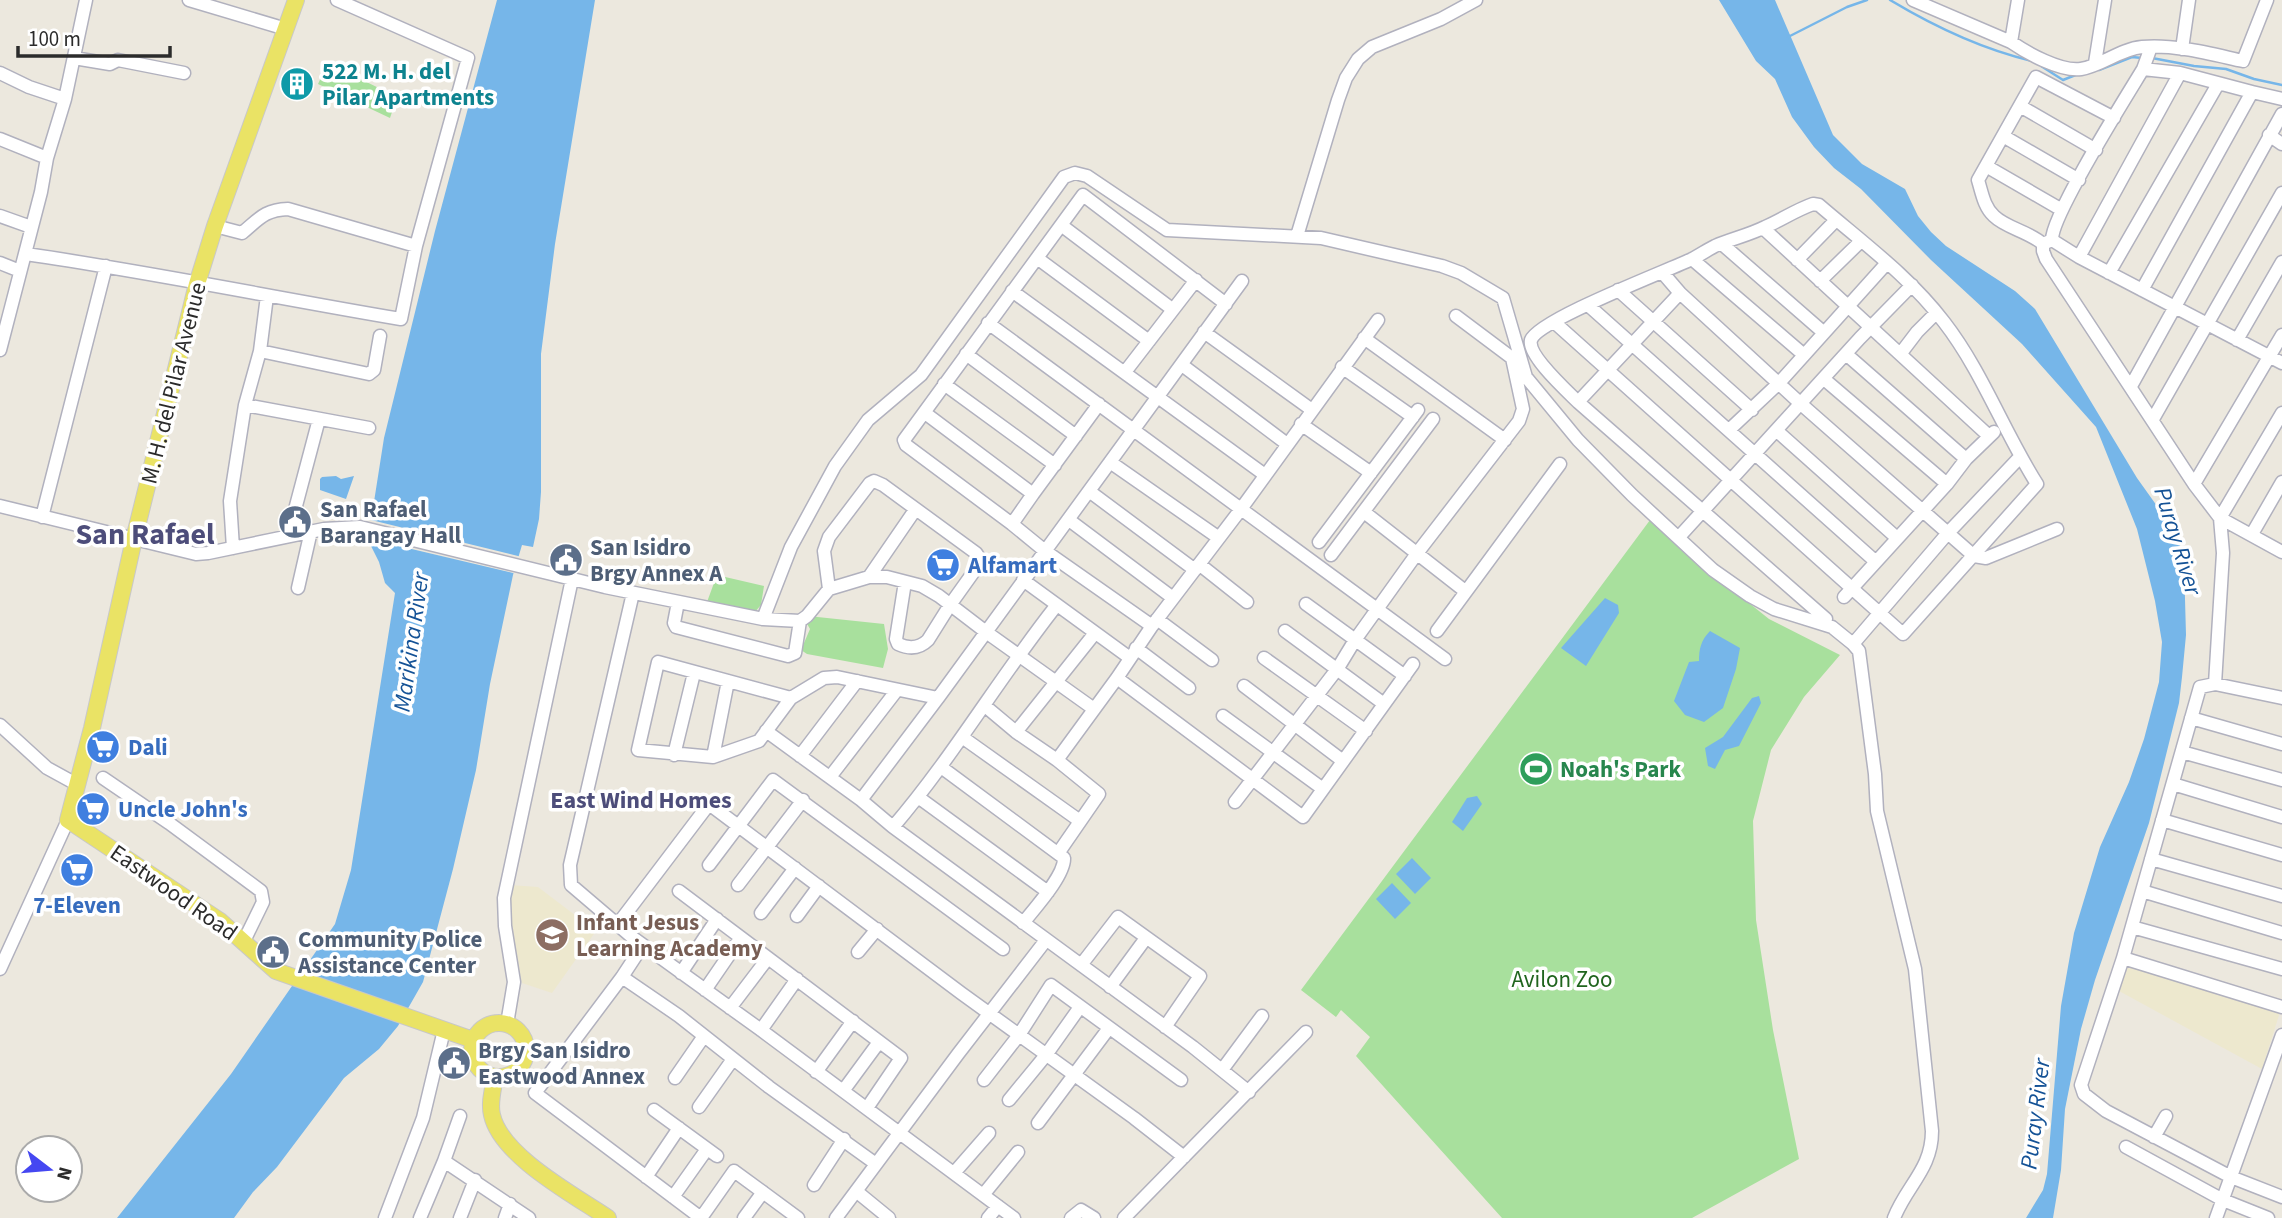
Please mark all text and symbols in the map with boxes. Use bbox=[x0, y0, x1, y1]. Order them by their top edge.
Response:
scale bar bbox=[18, 14, 170, 58]
text: 100 m bbox=[28, 24, 81, 54]
place label: 522 M. H. del Pilar Apartments bbox=[322, 55, 494, 114]
building icon: 522 M. H. del Pilar Apartments bbox=[278, 65, 316, 103]
street label: M. H. del Pilar Avenue bbox=[132, 279, 214, 487]
water label: Puray River bbox=[2144, 483, 2211, 601]
place label: San Rafael Barangay Hall bbox=[320, 493, 462, 552]
public building icon: San Rafael Barangay Hall bbox=[276, 503, 314, 541]
district label: San Rafael bbox=[75, 513, 215, 556]
place label: San Isidro Brgy Annex A bbox=[590, 531, 723, 590]
public building icon: San Isidro Brgy Annex A bbox=[547, 541, 585, 579]
supermarket icon: Alfamart bbox=[924, 546, 962, 584]
place label: Alfamart bbox=[967, 549, 1057, 582]
water label: Marikina River bbox=[384, 568, 439, 714]
supermarket icon: Dali bbox=[84, 728, 122, 766]
place label: Dali bbox=[128, 731, 168, 764]
sports icon: Noah's Park bbox=[1517, 750, 1555, 788]
place label: Noah's Park bbox=[1560, 753, 1682, 786]
district label: East Wind Homes bbox=[550, 783, 732, 818]
supermarket icon: Uncle John's bbox=[74, 790, 112, 828]
place label: Uncle John's bbox=[118, 793, 248, 826]
street label: Eastwood Road bbox=[103, 836, 244, 949]
supermarket icon: 7-Eleven bbox=[58, 851, 96, 889]
place label: 7-Eleven bbox=[33, 889, 121, 922]
place label: Infant Jesus Learning Academy bbox=[576, 906, 763, 965]
school or university icon: Infant Jesus Learning Academy bbox=[533, 916, 571, 954]
place label: Community Police Assistance Center bbox=[297, 923, 483, 982]
public building icon: Community Police Assistance Center bbox=[254, 933, 292, 971]
park label: Avilon Zoo bbox=[1511, 963, 1613, 996]
place label: Brgy San Isidro Eastwood Annex bbox=[478, 1034, 645, 1093]
public building icon: Brgy San Isidro Eastwood Annex bbox=[435, 1044, 473, 1082]
water label: Puray River bbox=[2011, 1055, 2060, 1172]
north arrow bbox=[14, 1134, 84, 1204]
text: N bbox=[49, 1163, 79, 1183]

